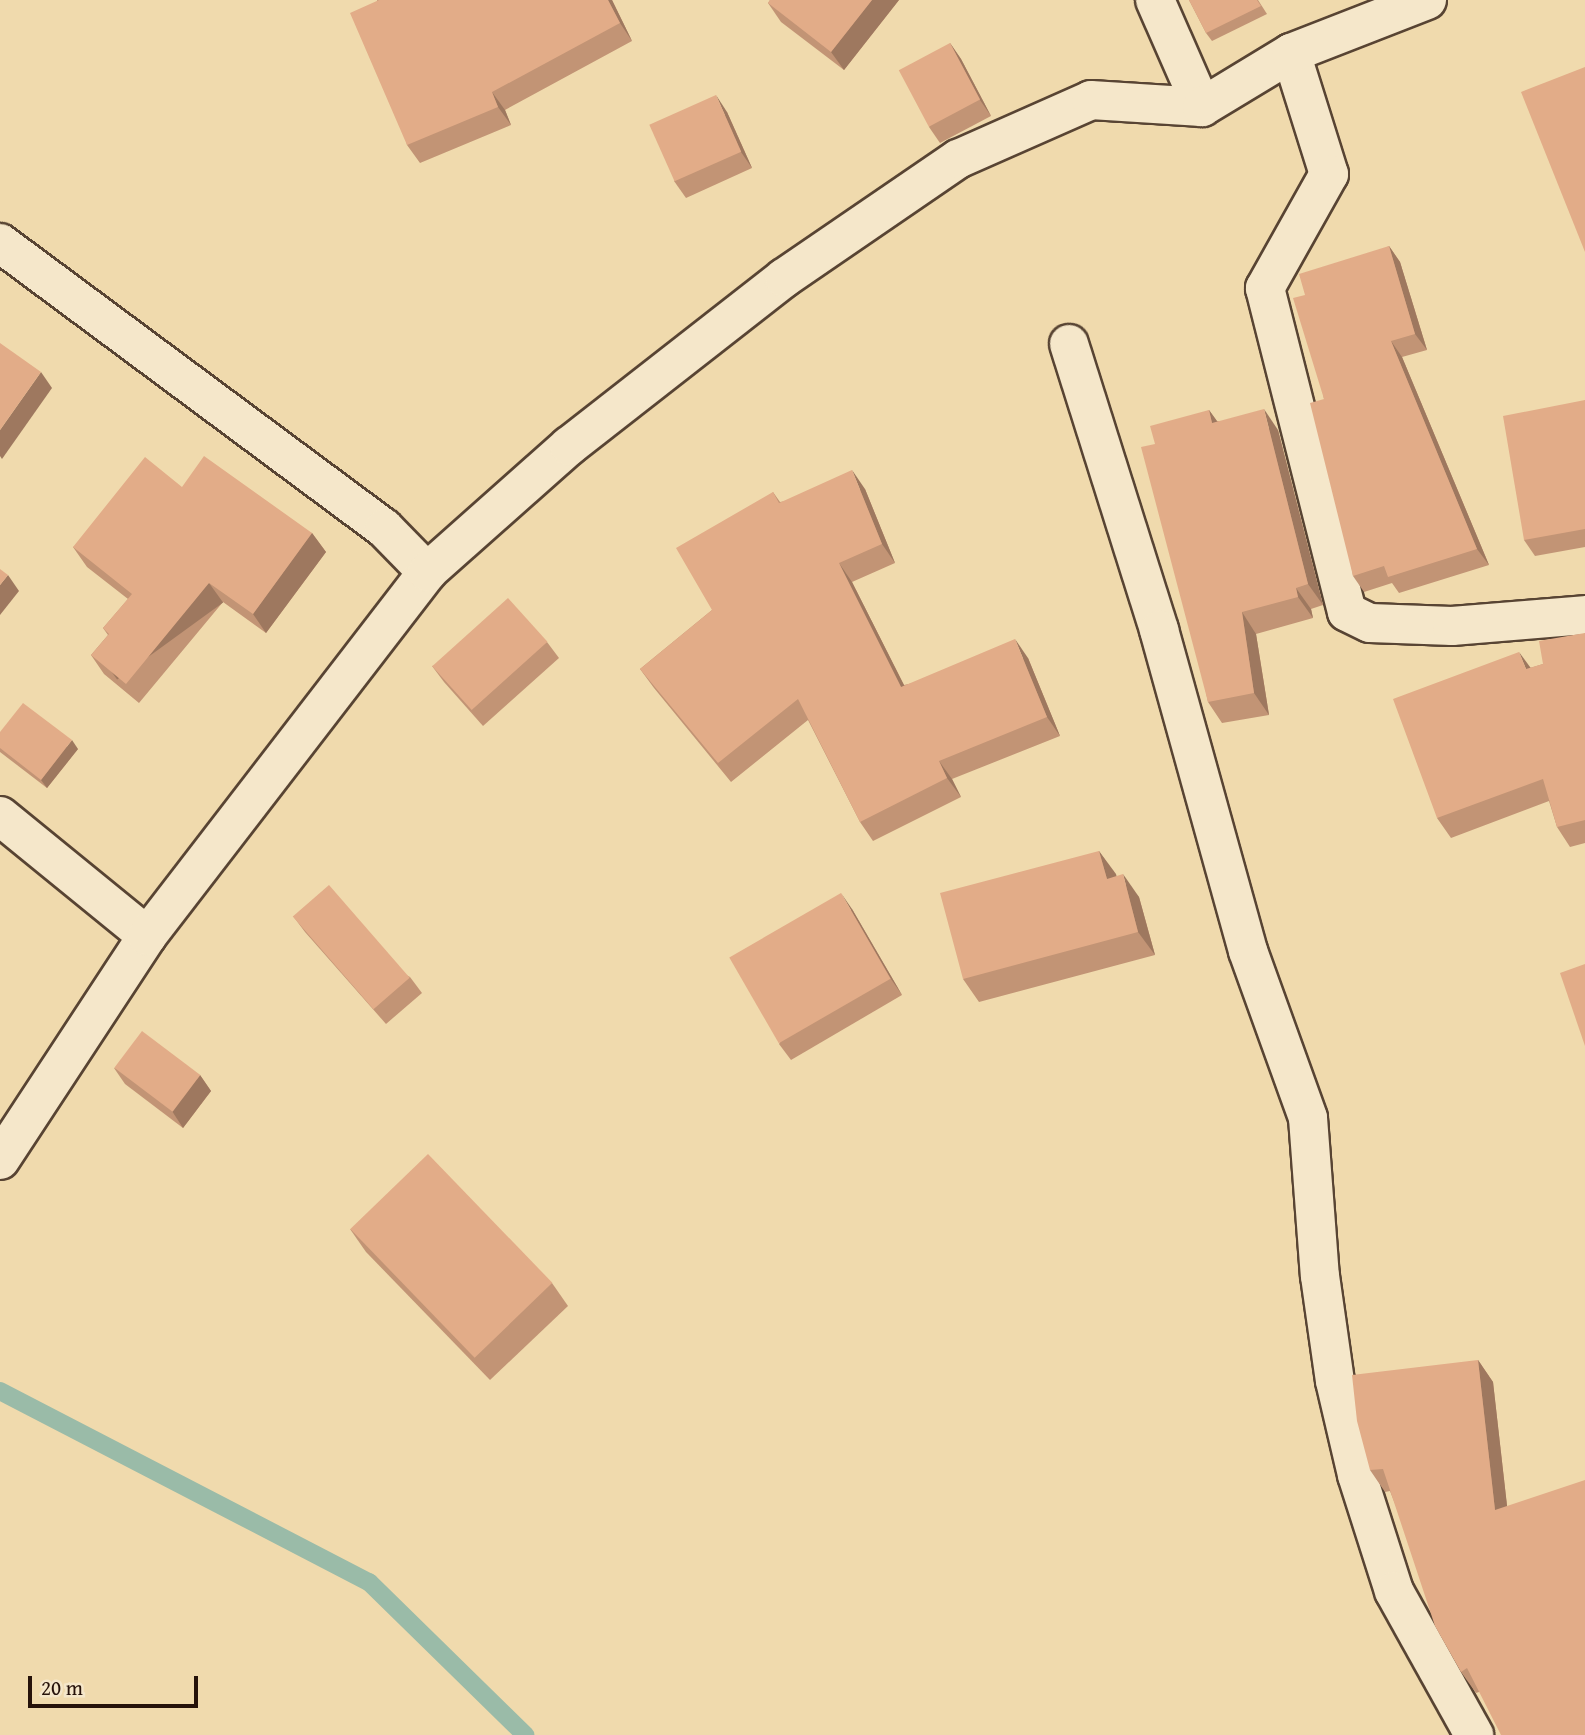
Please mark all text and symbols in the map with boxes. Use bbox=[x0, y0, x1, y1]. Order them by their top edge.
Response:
scale bar bbox=[32, 1662, 201, 1706]
text: 20 m bbox=[41, 1672, 83, 1703]

